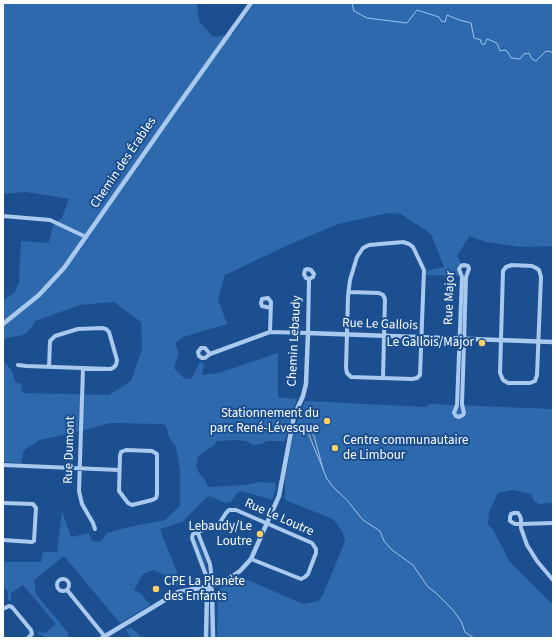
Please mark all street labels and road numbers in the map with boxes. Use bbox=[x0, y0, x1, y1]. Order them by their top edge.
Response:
street label: Chemin des Érables bbox=[88, 115, 160, 211]
street label: Rue Major bbox=[441, 271, 459, 325]
street label: Chemin Lebaudy bbox=[285, 295, 305, 387]
street label: Rue Le Gallois bbox=[342, 316, 418, 334]
street label: Rue Dumont bbox=[61, 416, 79, 484]
street label: Rue Le Loutre bbox=[242, 496, 316, 540]

